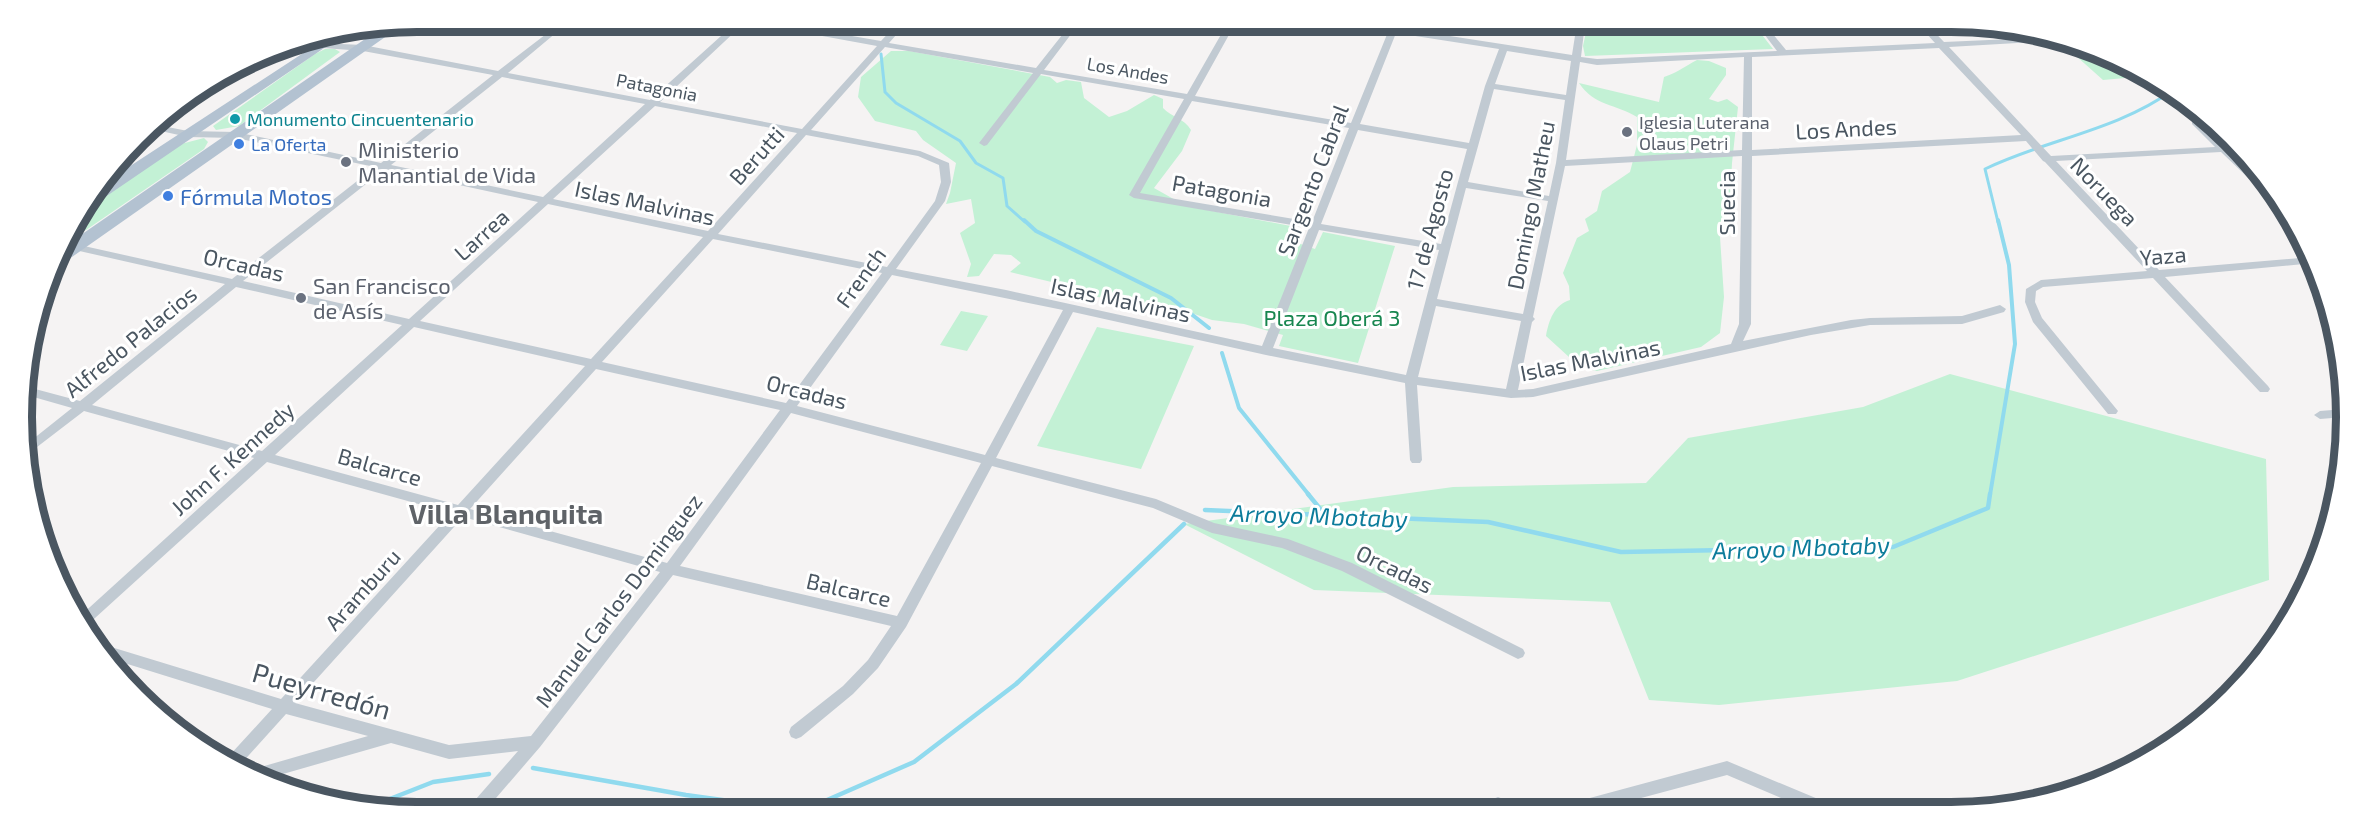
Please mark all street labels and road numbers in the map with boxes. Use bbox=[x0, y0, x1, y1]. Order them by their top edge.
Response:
street label: Los Andes bbox=[1085, 52, 1171, 88]
street label: Patagonia bbox=[615, 68, 699, 106]
street label: Sargento Cabral bbox=[1271, 100, 1353, 259]
street label: Los Andes bbox=[1795, 112, 1897, 144]
street label: Domingo Matheu bbox=[1501, 119, 1559, 291]
street label: Berutti bbox=[723, 121, 789, 189]
street label: Noruega bbox=[2066, 151, 2144, 231]
street label: 17 de Agosto bbox=[1400, 166, 1458, 292]
street label: Patagonia bbox=[1170, 168, 1274, 212]
street label: Suecia bbox=[1713, 171, 1739, 236]
street label: Islas Malvinas bbox=[573, 174, 717, 230]
street label: Larrea bbox=[448, 203, 514, 265]
street label: Yaza bbox=[2139, 240, 2187, 270]
street label: Orcadas bbox=[201, 242, 287, 286]
street label: French bbox=[829, 242, 891, 312]
street label: Islas Malvinas bbox=[1049, 271, 1193, 327]
street label: Alfredo Palacios bbox=[59, 280, 201, 402]
street label: Islas Malvinas bbox=[1518, 333, 1662, 385]
street label: Orcadas bbox=[764, 368, 850, 414]
street label: John F. Kennedy bbox=[165, 396, 299, 520]
street label: Balcarce bbox=[335, 442, 425, 490]
street label: Manuel Carlos Dominguez bbox=[529, 488, 707, 712]
street label: Orcadas bbox=[1352, 538, 1438, 598]
street label: Aramburu bbox=[319, 543, 405, 635]
street label: Balcarce bbox=[804, 567, 894, 611]
street label: Pueyrredón bbox=[249, 655, 395, 726]

